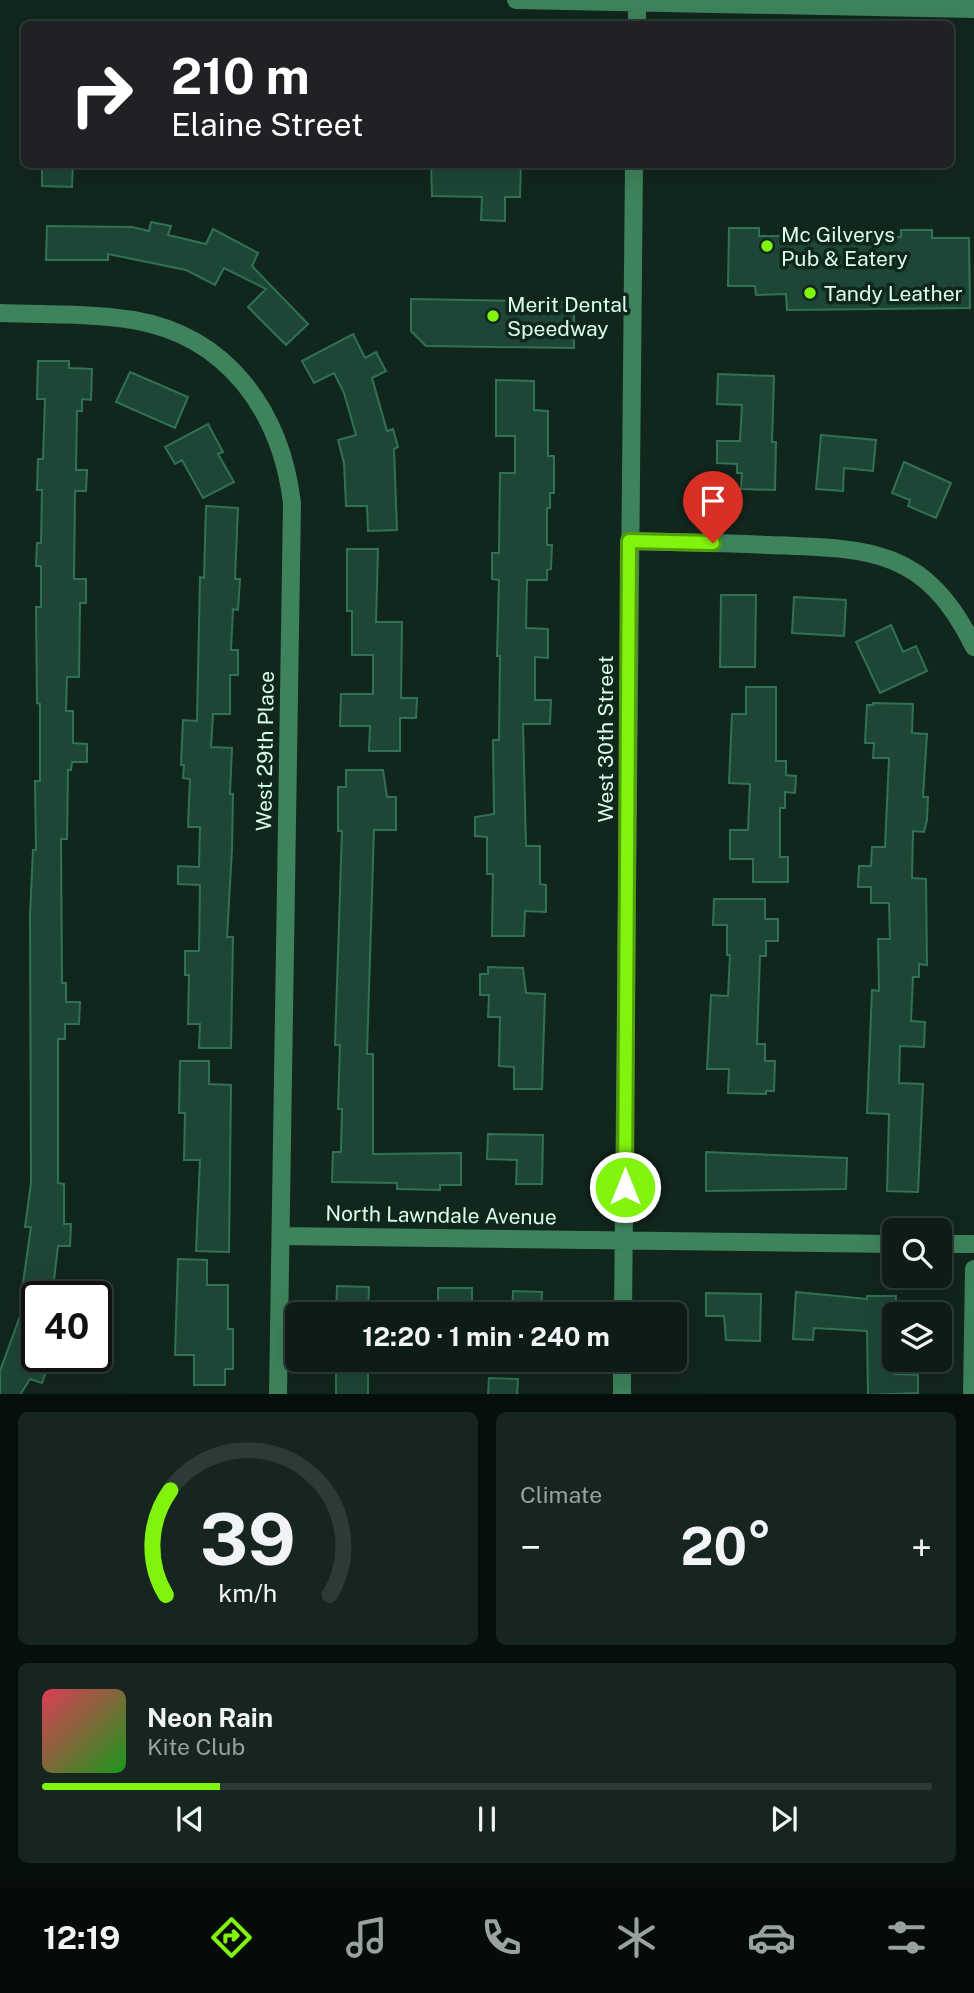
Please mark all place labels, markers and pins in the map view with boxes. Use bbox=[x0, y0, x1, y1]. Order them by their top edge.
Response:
place label: Mc Gilverys Pub & Eatery bbox=[781, 222, 908, 271]
marker: Mc Gilverys Pub & Eatery bbox=[759, 238, 775, 254]
place label: Tandy Leather bbox=[824, 281, 963, 306]
marker: Tandy Leather bbox=[802, 285, 818, 301]
place label: Merit Dental Speedway bbox=[507, 292, 628, 341]
marker: Merit Dental Speedway bbox=[485, 308, 501, 324]
pin bbox=[683, 471, 743, 543]

